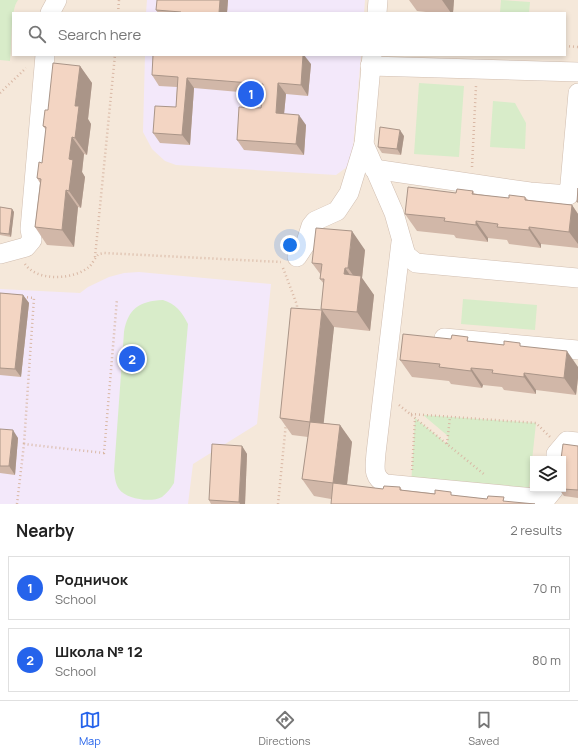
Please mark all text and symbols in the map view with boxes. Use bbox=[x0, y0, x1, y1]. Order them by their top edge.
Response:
search box bbox=[12, 12, 566, 56]
icon: search bbox=[26, 23, 48, 45]
text: Search here bbox=[58, 24, 141, 45]
pin: 1 bbox=[238, 79, 264, 109]
your location bbox=[280, 235, 300, 255]
pin: 2 bbox=[119, 344, 145, 374]
map controls bbox=[530, 456, 566, 492]
button: layers bbox=[530, 456, 566, 492]
text: Nearby bbox=[16, 519, 74, 542]
text: 2 results bbox=[510, 521, 562, 539]
text: Родничок bbox=[55, 569, 128, 590]
text: 1 bbox=[27, 579, 33, 597]
text: 70 m bbox=[533, 579, 561, 597]
text: School bbox=[55, 590, 96, 608]
text: Школа № 12 bbox=[55, 641, 143, 662]
text: 2 bbox=[26, 651, 34, 669]
text: 80 m bbox=[532, 651, 561, 669]
text: School bbox=[55, 662, 96, 680]
tab: Map bbox=[79, 709, 101, 748]
tab: Directions bbox=[258, 709, 311, 748]
tab: Saved bbox=[468, 709, 499, 748]

